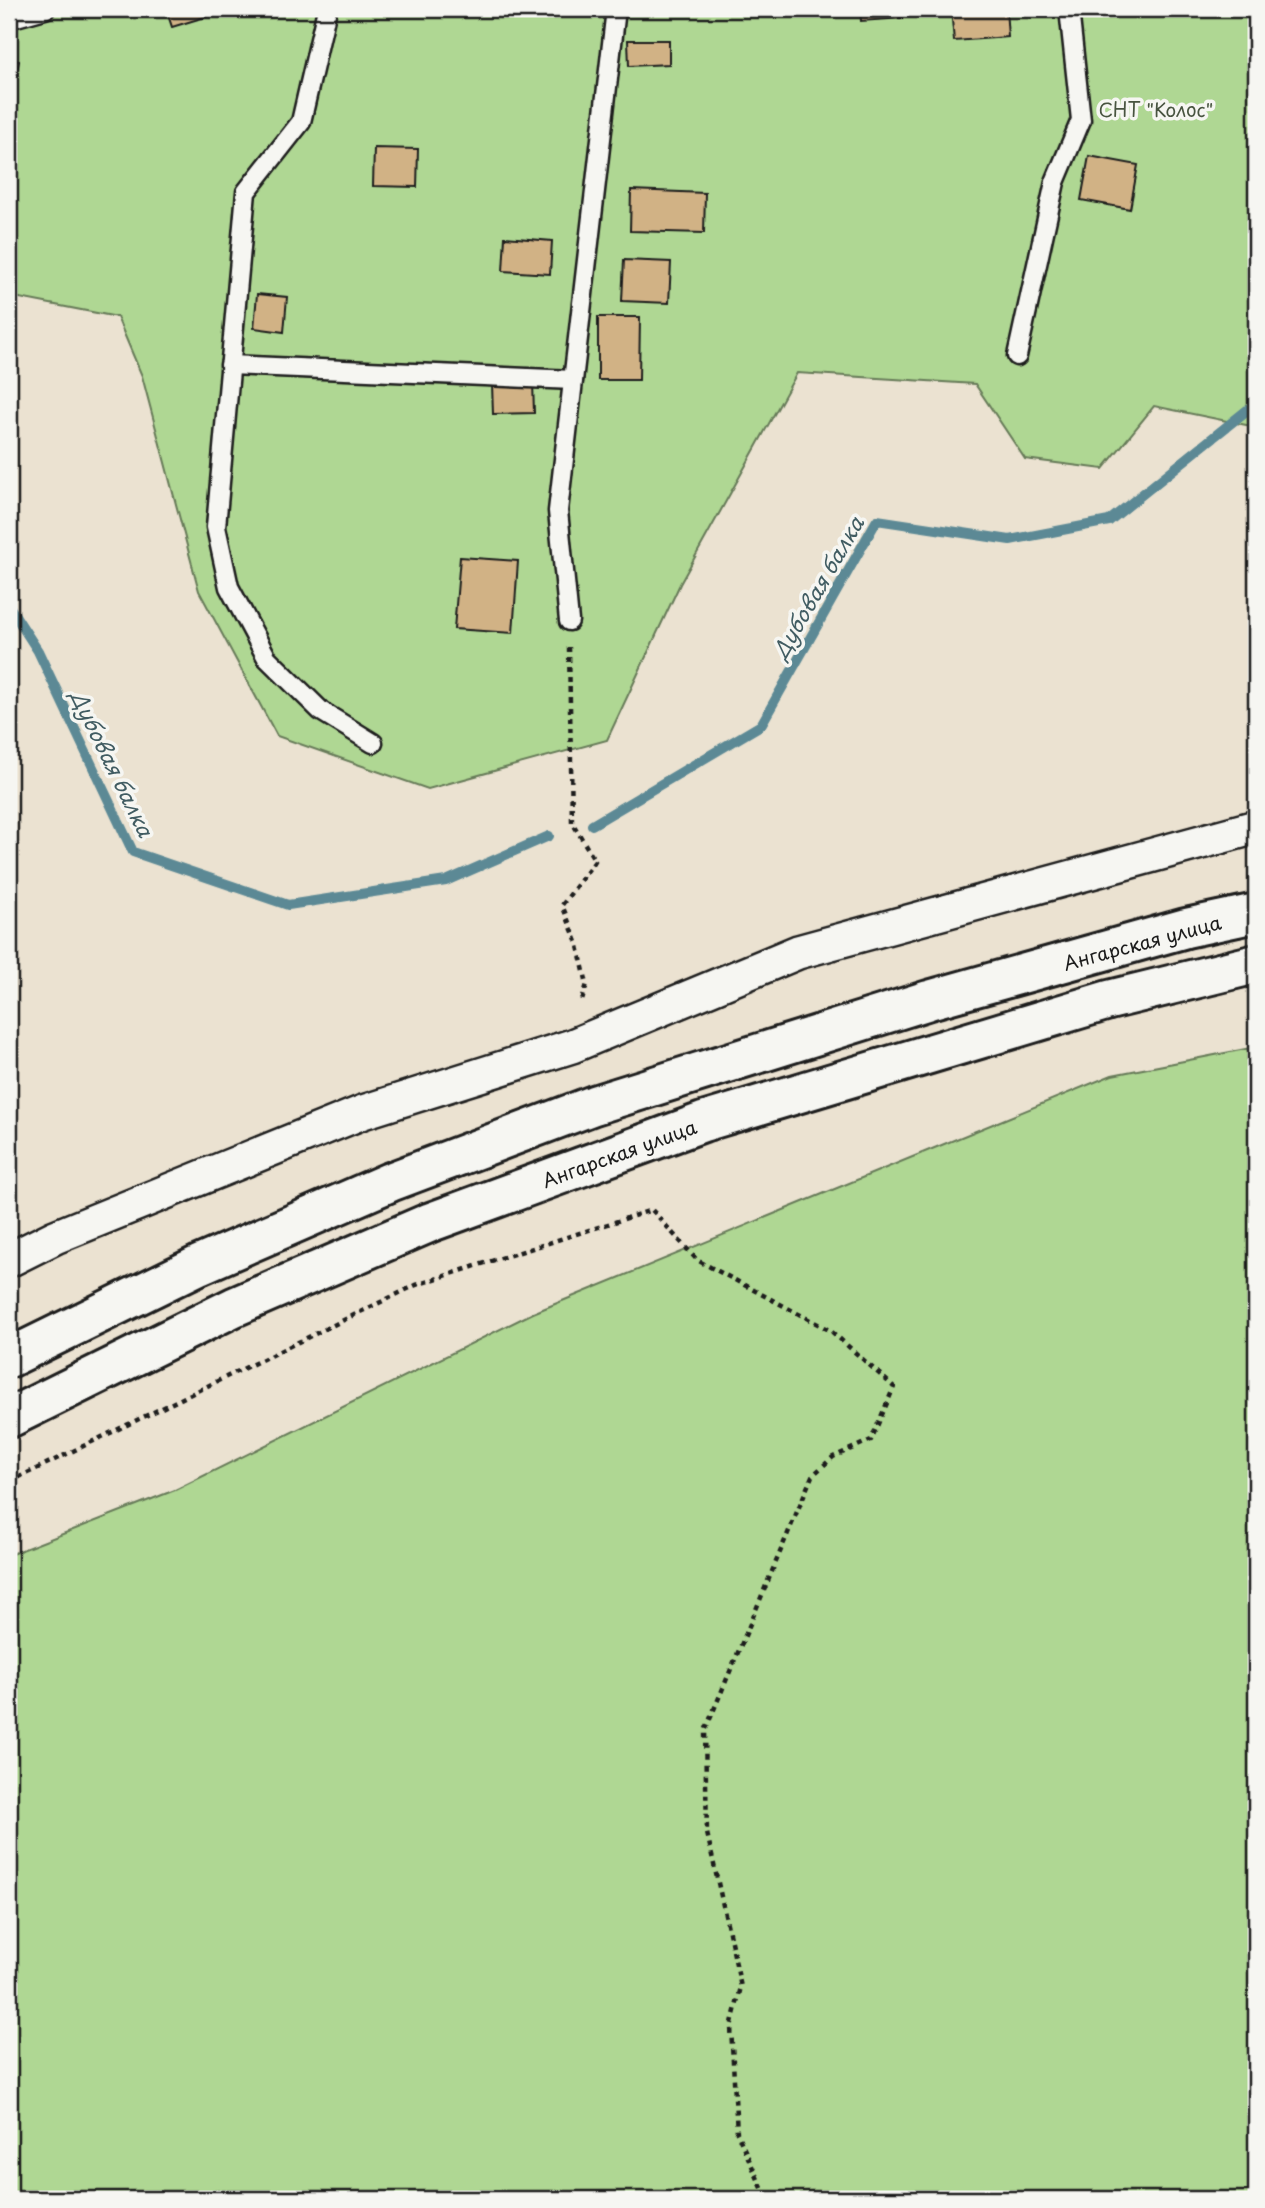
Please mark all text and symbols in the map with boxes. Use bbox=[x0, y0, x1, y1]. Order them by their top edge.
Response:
park label: СНТ "Колос" bbox=[1099, 95, 1213, 123]
water label: Дубовая балка bbox=[762, 509, 871, 666]
water label: Дубовая балка bbox=[63, 682, 163, 843]
street label: Ангарская улица bbox=[1060, 907, 1224, 977]
street label: Ангарская улица bbox=[538, 1112, 700, 1194]

